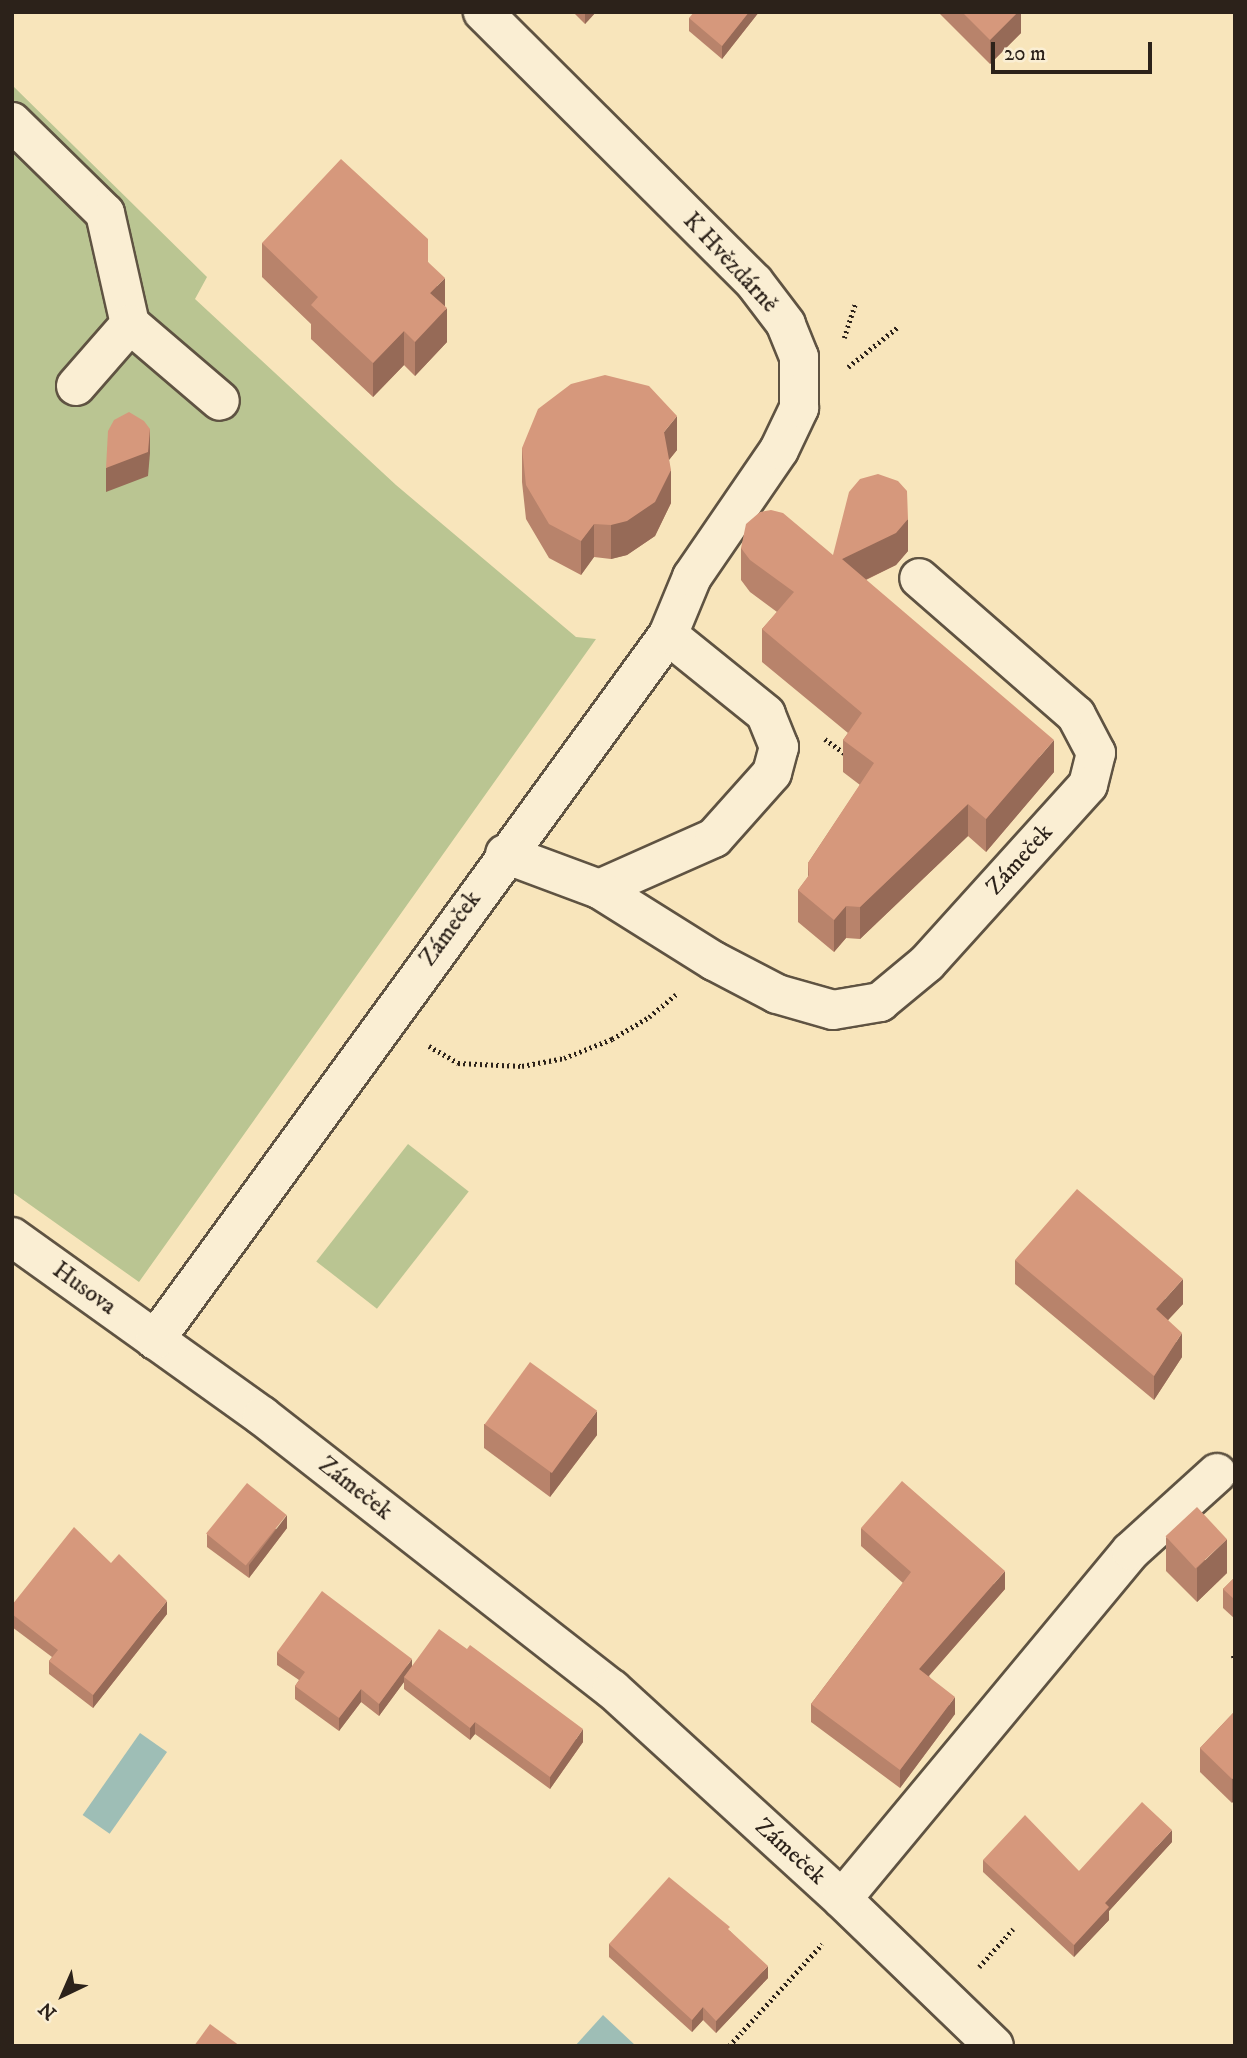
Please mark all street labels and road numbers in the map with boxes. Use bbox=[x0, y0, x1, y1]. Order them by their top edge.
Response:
street label: K Hvězdárně bbox=[676, 207, 784, 319]
street label: Zámeček bbox=[981, 819, 1059, 901]
street label: Zámeček bbox=[414, 886, 488, 972]
street label: Husova bbox=[46, 1256, 122, 1322]
street label: Zámeček bbox=[312, 1451, 398, 1527]
street label: Zámeček bbox=[749, 1813, 831, 1891]

